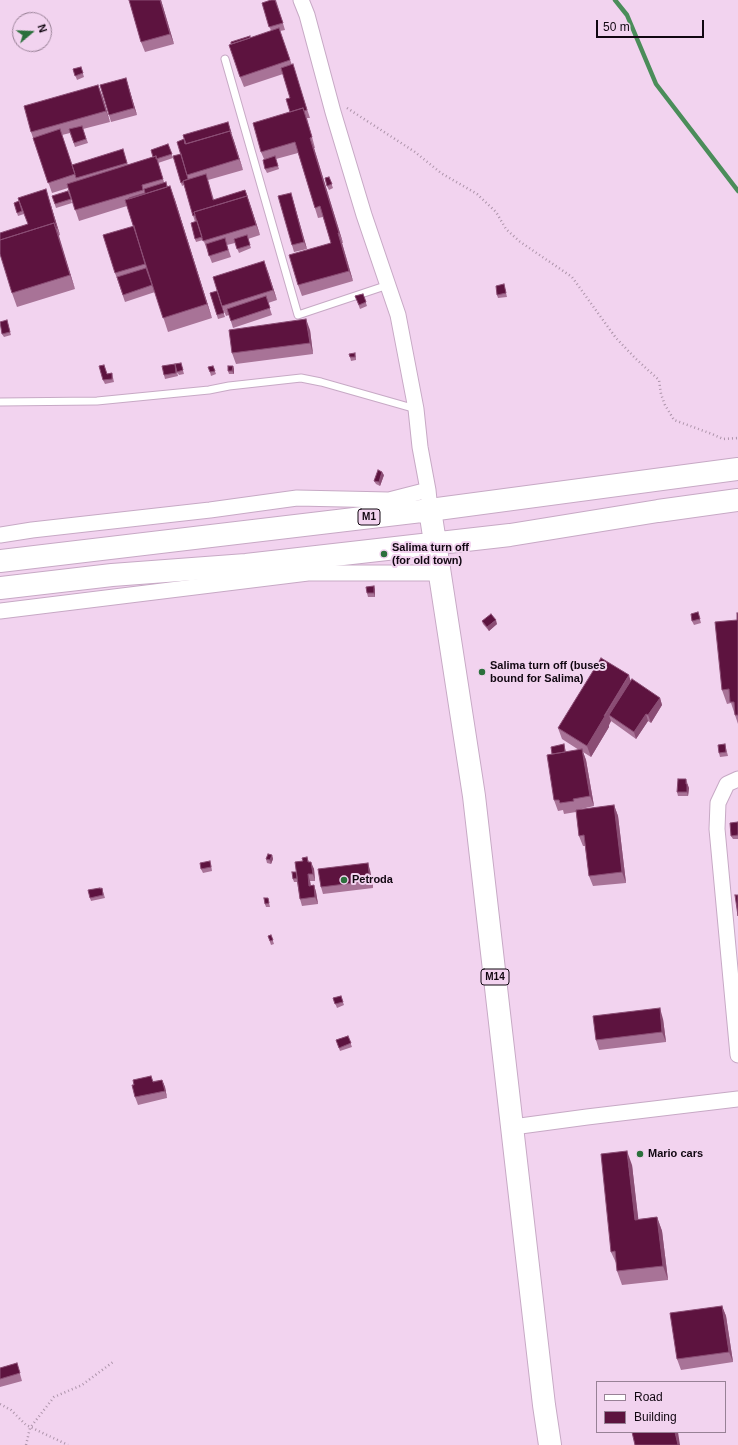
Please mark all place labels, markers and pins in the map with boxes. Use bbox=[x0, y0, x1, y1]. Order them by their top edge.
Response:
place label: Salima turn off (for old town) bbox=[392, 541, 469, 567]
marker: Salima turn off (for old town) bbox=[379, 549, 389, 559]
place label: Salima turn off (buses bound for Salima) bbox=[490, 659, 606, 685]
marker: Salima turn off (buses bound for Salima) bbox=[477, 667, 487, 677]
place label: Petroda bbox=[352, 873, 393, 887]
marker: Petroda bbox=[339, 875, 349, 885]
place label: Mario cars bbox=[648, 1147, 703, 1161]
marker: Mario cars bbox=[635, 1149, 645, 1159]

